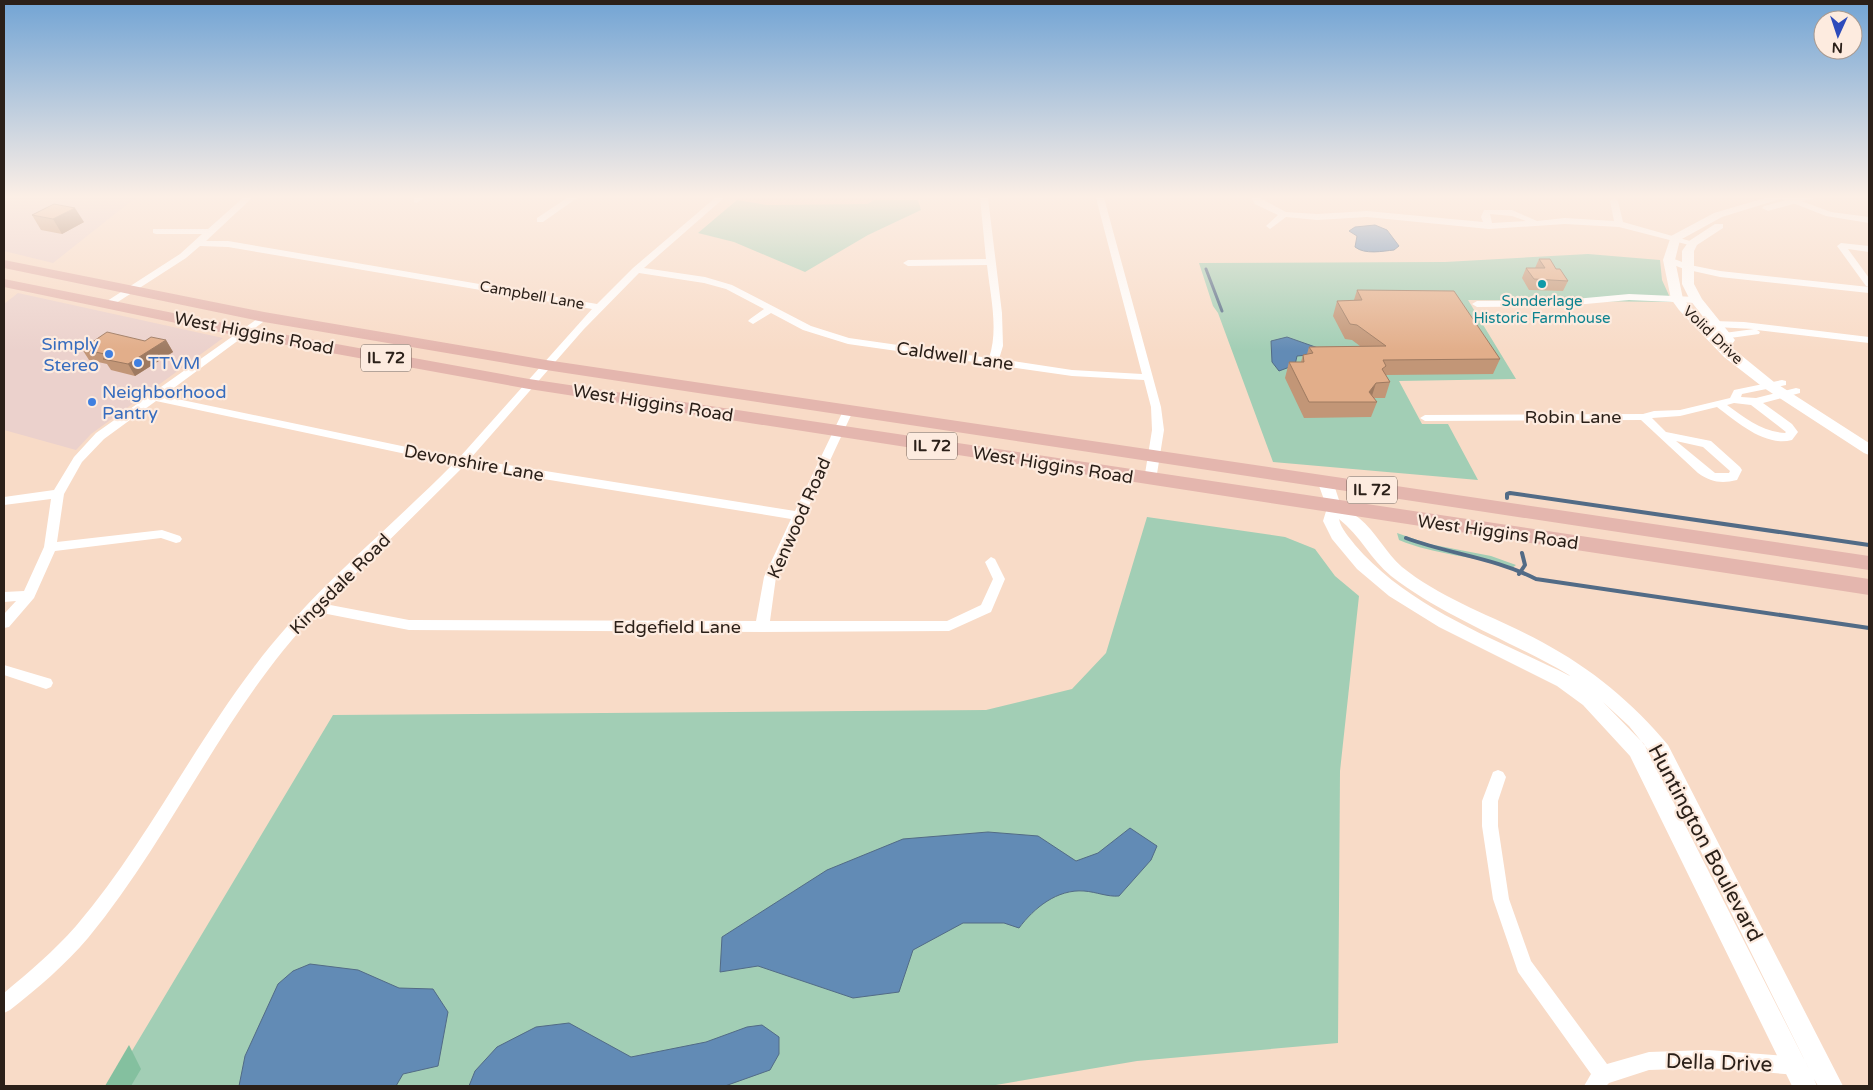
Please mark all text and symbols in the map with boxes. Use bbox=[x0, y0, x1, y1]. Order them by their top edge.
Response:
north arrow bbox=[1813, 10, 1863, 60]
text: N bbox=[1831, 39, 1843, 56]
street label: Campbell Lane bbox=[478, 277, 586, 313]
marker: Sunderlage Historic Farmhouse bbox=[1536, 278, 1548, 290]
place label: Sunderlage Historic Farmhouse bbox=[1473, 292, 1611, 327]
street label: Volid Drive bbox=[1679, 302, 1747, 368]
street label: West Higgins Road bbox=[172, 307, 336, 359]
place label: Simply Stereo bbox=[42, 333, 99, 376]
street label: Caldwell Lane bbox=[895, 337, 1015, 375]
road number: IL 72 bbox=[361, 344, 411, 372]
marker: Simply Stereo bbox=[103, 348, 115, 360]
place label: TTVM bbox=[148, 352, 200, 374]
marker: TTVM bbox=[132, 357, 144, 369]
street label: West Higgins Road bbox=[571, 379, 735, 427]
place label: Neighborhood Pantry bbox=[102, 381, 227, 424]
marker: Neighborhood Pantry bbox=[86, 396, 98, 408]
street label: Robin Lane bbox=[1525, 406, 1621, 428]
road number: IL 72 bbox=[907, 432, 957, 460]
street label: Devonshire Lane bbox=[402, 440, 546, 486]
street label: West Higgins Road bbox=[971, 441, 1135, 489]
street label: Kenwood Road bbox=[762, 454, 836, 582]
road number: IL 72 bbox=[1347, 476, 1397, 504]
street label: West Higgins Road bbox=[1416, 510, 1580, 554]
street label: Kingsdale Road bbox=[285, 529, 395, 639]
street label: Edgefield Lane bbox=[613, 616, 741, 638]
street label: Huntington Boulevard bbox=[1642, 740, 1768, 946]
street label: Della Drive bbox=[1665, 1049, 1773, 1077]

